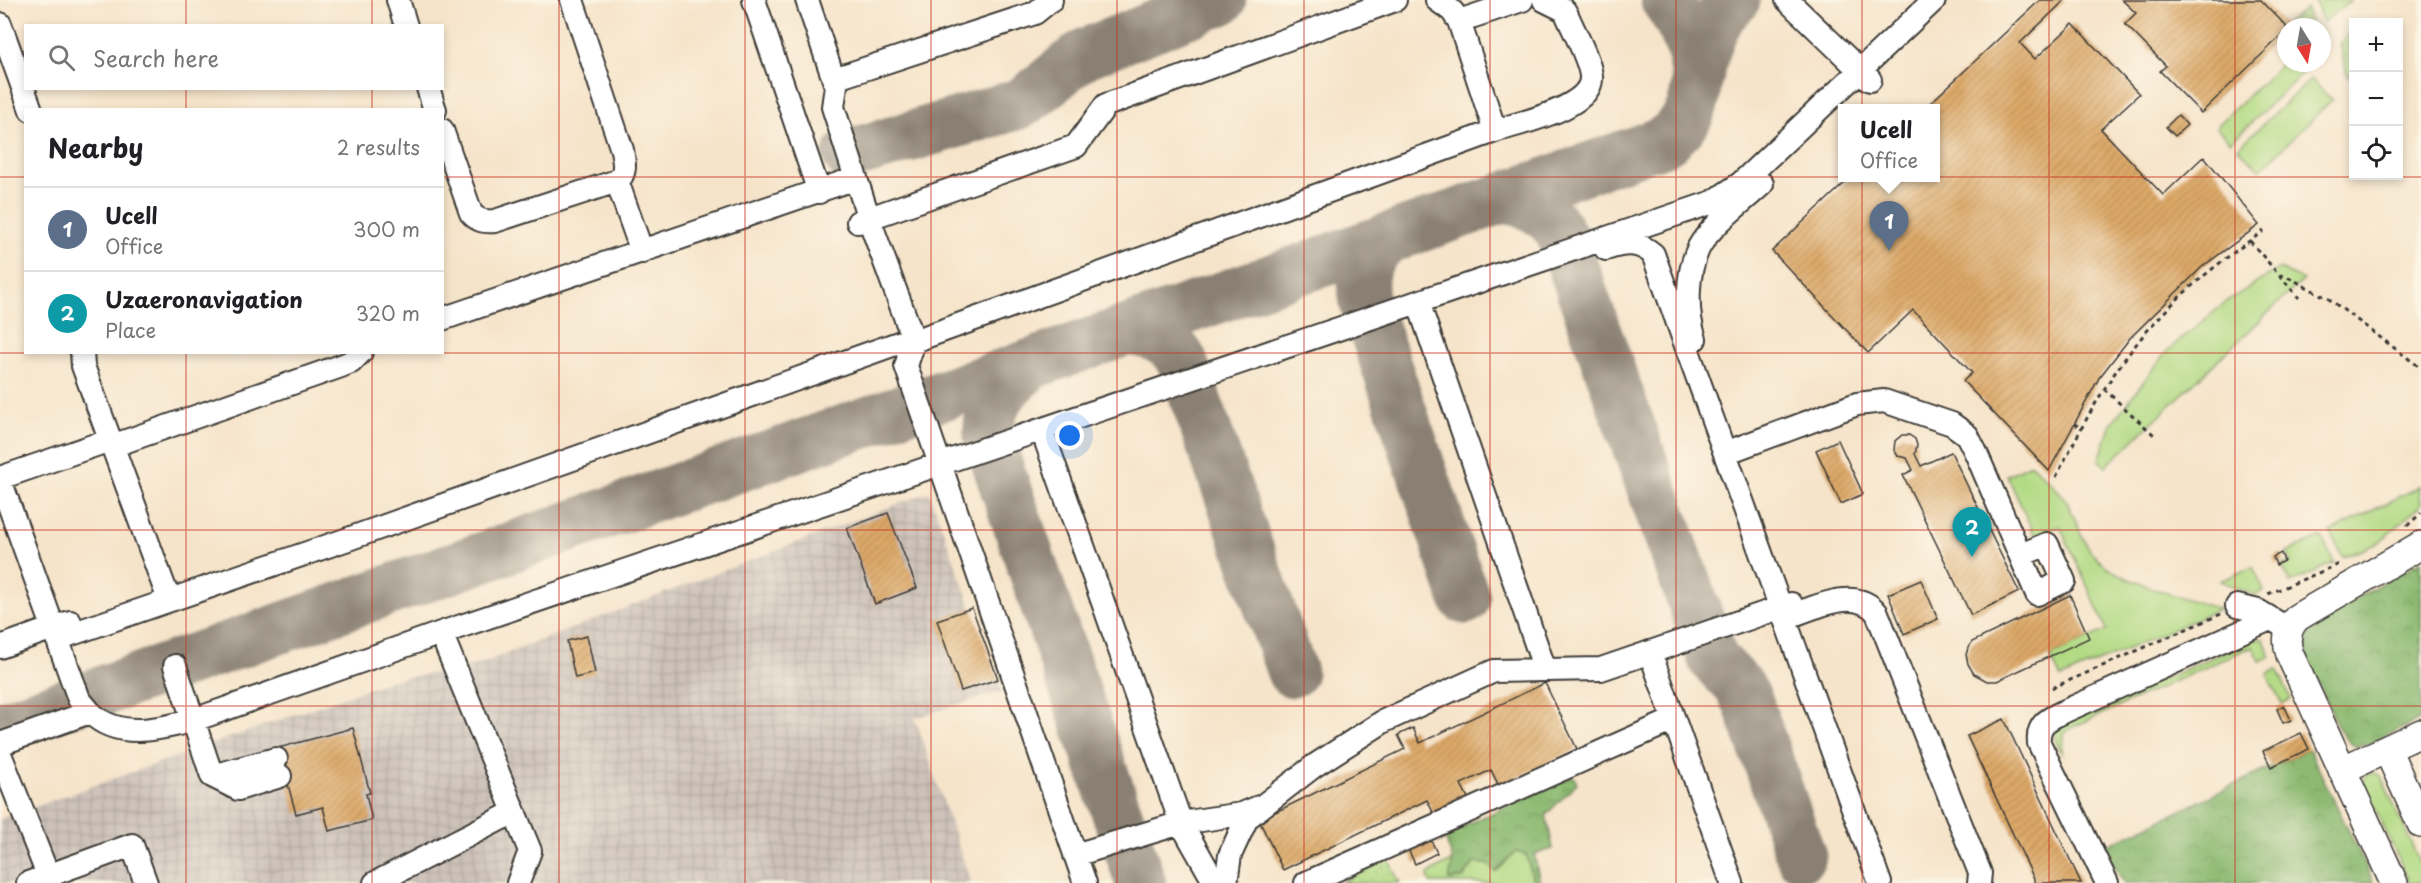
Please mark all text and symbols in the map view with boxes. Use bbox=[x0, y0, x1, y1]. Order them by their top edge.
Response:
north arrow bbox=[2277, 18, 2331, 72]
map controls bbox=[2349, 18, 2403, 180]
button: + bbox=[2349, 18, 2403, 72]
search box bbox=[24, 24, 444, 90]
icon: search bbox=[45, 41, 78, 74]
text: Search here bbox=[93, 41, 219, 74]
button: − bbox=[2349, 72, 2403, 126]
popup bbox=[1838, 104, 1940, 182]
text: Ucell bbox=[1860, 112, 1912, 145]
button: locate bbox=[2349, 126, 2403, 180]
text: Nearby bbox=[48, 128, 143, 167]
text: 2 results bbox=[337, 132, 420, 162]
text: Office bbox=[1860, 145, 1918, 175]
text: Ucell bbox=[105, 198, 158, 231]
pin: 1 bbox=[1870, 202, 1908, 251]
text: 1 bbox=[63, 214, 72, 244]
text: 300 m bbox=[353, 214, 420, 244]
text: Office bbox=[105, 231, 163, 261]
text: Uzaeronavigation bbox=[105, 282, 303, 315]
text: 2 bbox=[60, 298, 75, 328]
text: 320 m bbox=[356, 298, 420, 328]
text: Place bbox=[105, 315, 156, 345]
your location bbox=[1055, 421, 1084, 450]
pin: 2 bbox=[1952, 508, 1992, 557]

